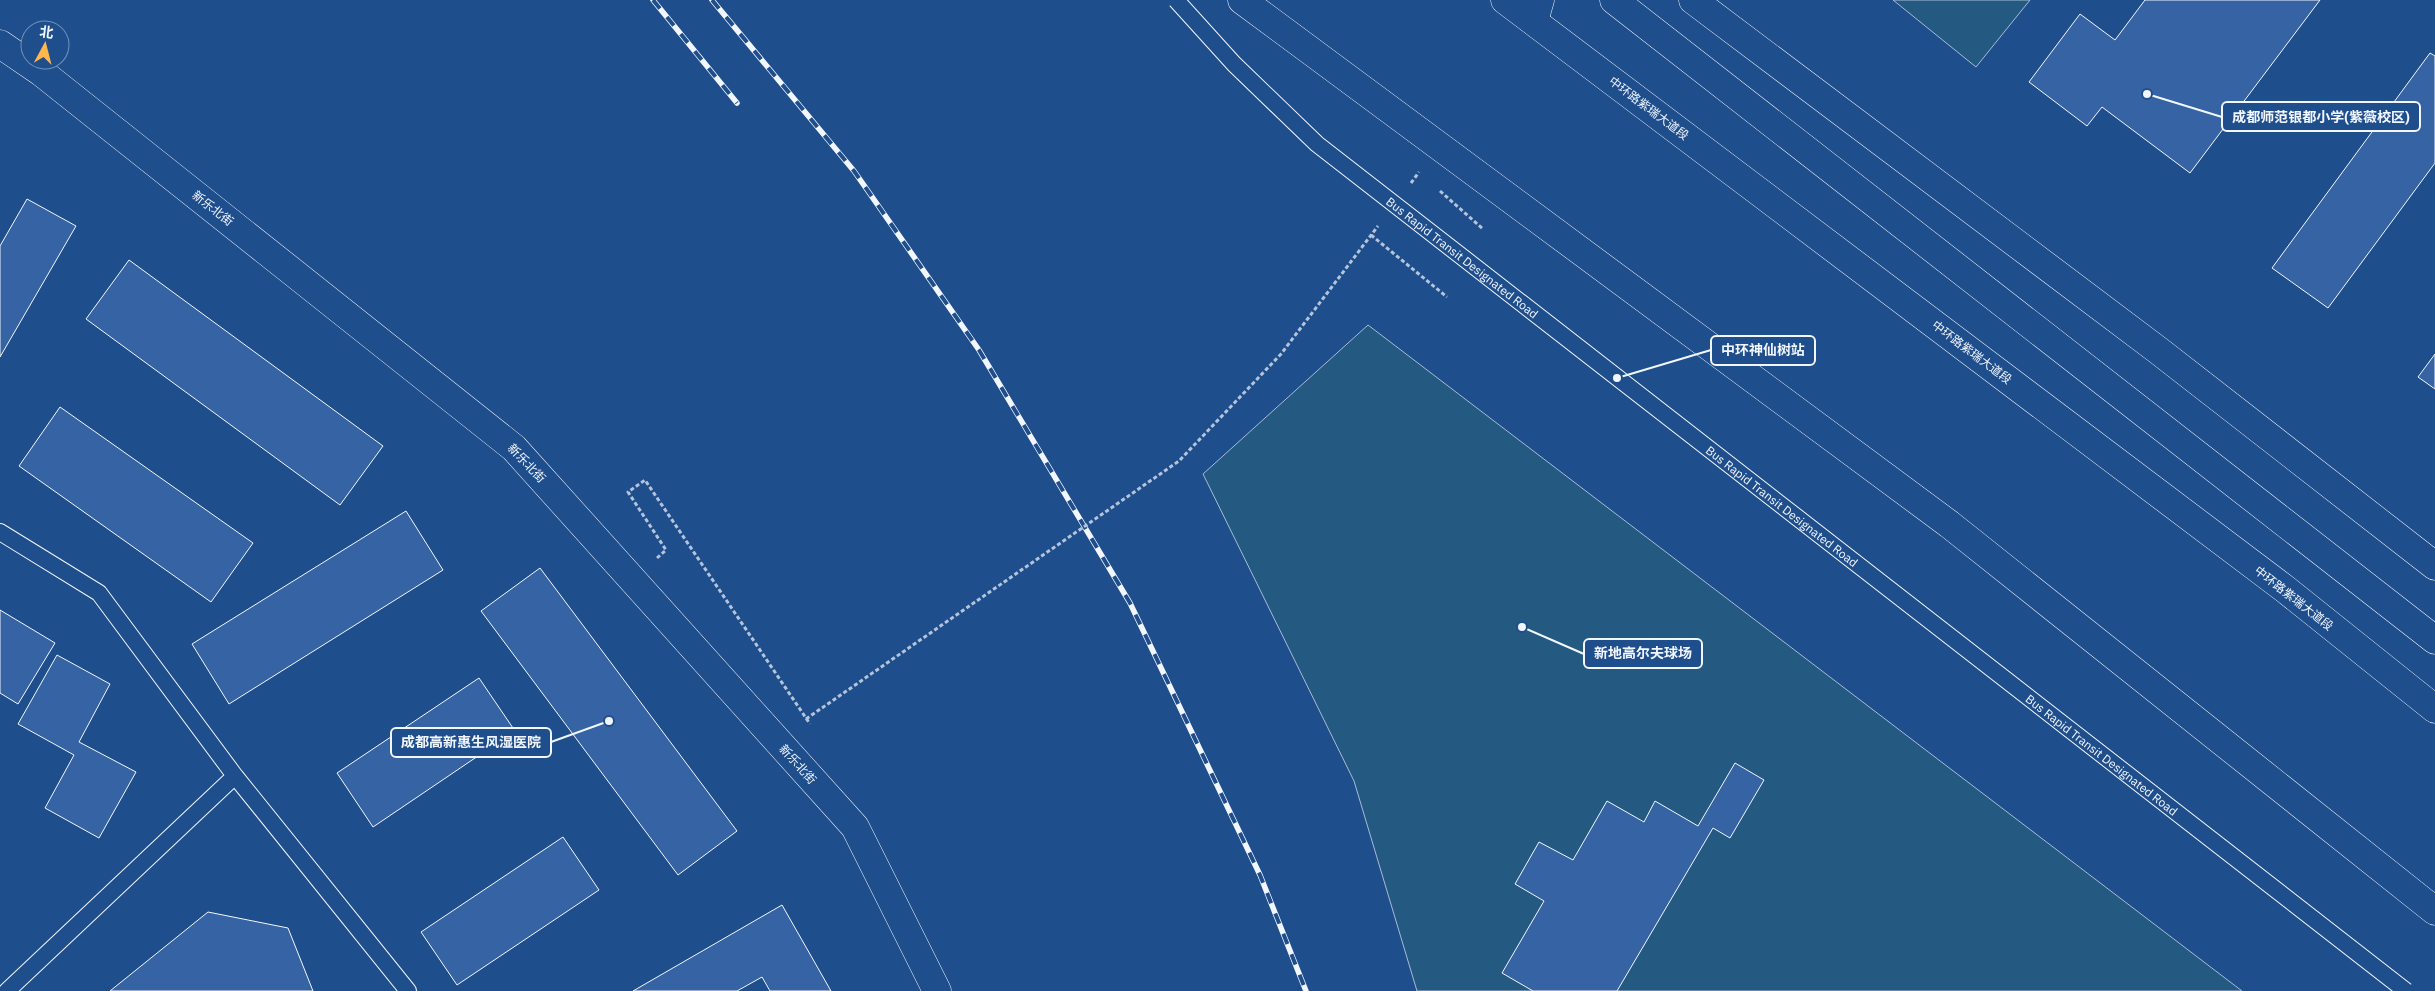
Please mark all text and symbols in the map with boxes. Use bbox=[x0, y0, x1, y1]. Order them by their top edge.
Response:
north arrow bbox=[20, 20, 70, 70]
text: 北 bbox=[39, 22, 55, 42]
street label: 中环路紫瑞大道段 bbox=[1606, 73, 1692, 143]
callout: 成都师范银都小学(紫薇校区) bbox=[2222, 102, 2420, 131]
text: 成都师范银都小学(紫薇校区) bbox=[2232, 108, 2410, 126]
street label: 新乐北街 bbox=[189, 187, 237, 229]
street label: Bus Rapid Transit Designated Road bbox=[1384, 193, 1541, 321]
street label: 中环路紫瑞大道段 bbox=[1929, 317, 2015, 387]
callout: 中环神仙树站 bbox=[1711, 336, 1815, 365]
text: 中环神仙树站 bbox=[1721, 341, 1805, 359]
street label: 新乐北街 bbox=[505, 441, 549, 485]
street label: Bus Rapid Transit Designated Road bbox=[1703, 442, 1861, 570]
street label: 中环路紫瑞大道段 bbox=[2252, 563, 2336, 633]
callout: 新地高尔夫球场 bbox=[1584, 639, 1702, 668]
text: 新地高尔夫球场 bbox=[1594, 644, 1692, 662]
street label: Bus Rapid Transit Designated Road bbox=[2023, 691, 2181, 818]
callout: 成都高新惠生风湿医院 bbox=[391, 728, 551, 757]
text: 成都高新惠生风湿医院 bbox=[401, 733, 541, 751]
street label: 新乐北街 bbox=[776, 741, 820, 787]

